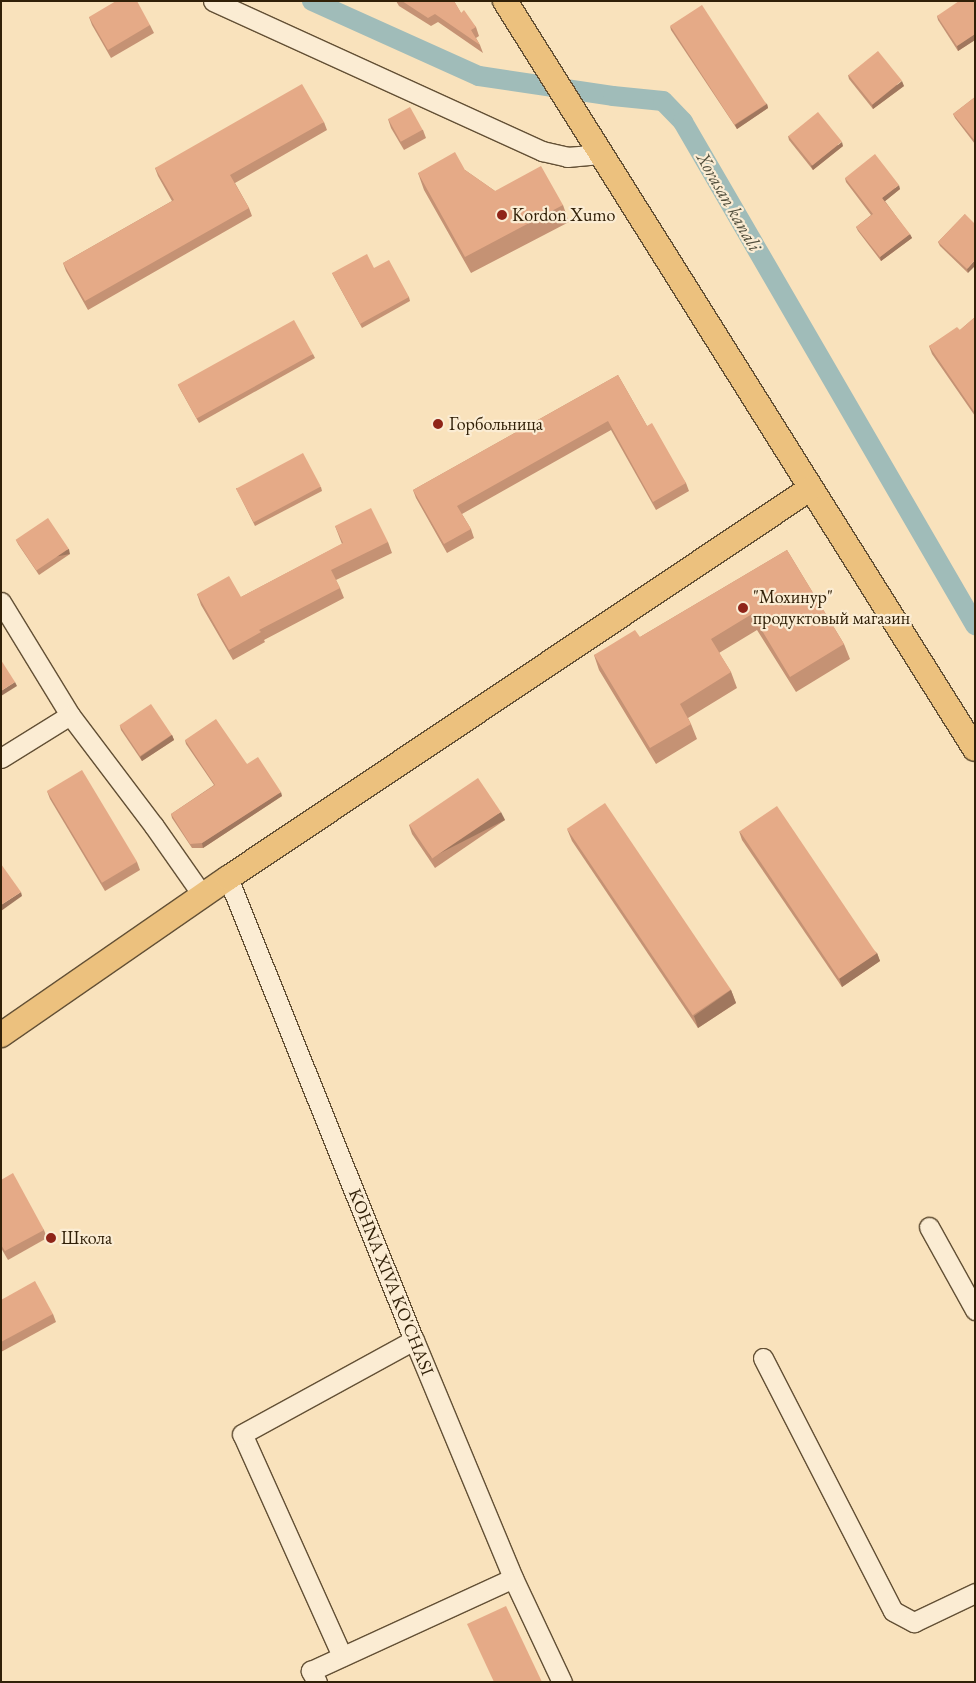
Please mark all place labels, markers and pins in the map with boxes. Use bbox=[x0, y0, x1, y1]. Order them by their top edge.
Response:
place label: Kordon Xumo bbox=[512, 204, 615, 226]
marker: Kordon Xumo bbox=[496, 209, 508, 221]
place label: Горбольница bbox=[449, 413, 543, 435]
marker: Горбольница bbox=[431, 417, 445, 431]
place label: "Мохинур" продуктовый магазин bbox=[753, 587, 910, 630]
marker: "Мохинур" продуктовый магазин bbox=[737, 602, 749, 614]
place label: Школа bbox=[61, 1227, 112, 1249]
marker: Школа bbox=[45, 1232, 57, 1244]

